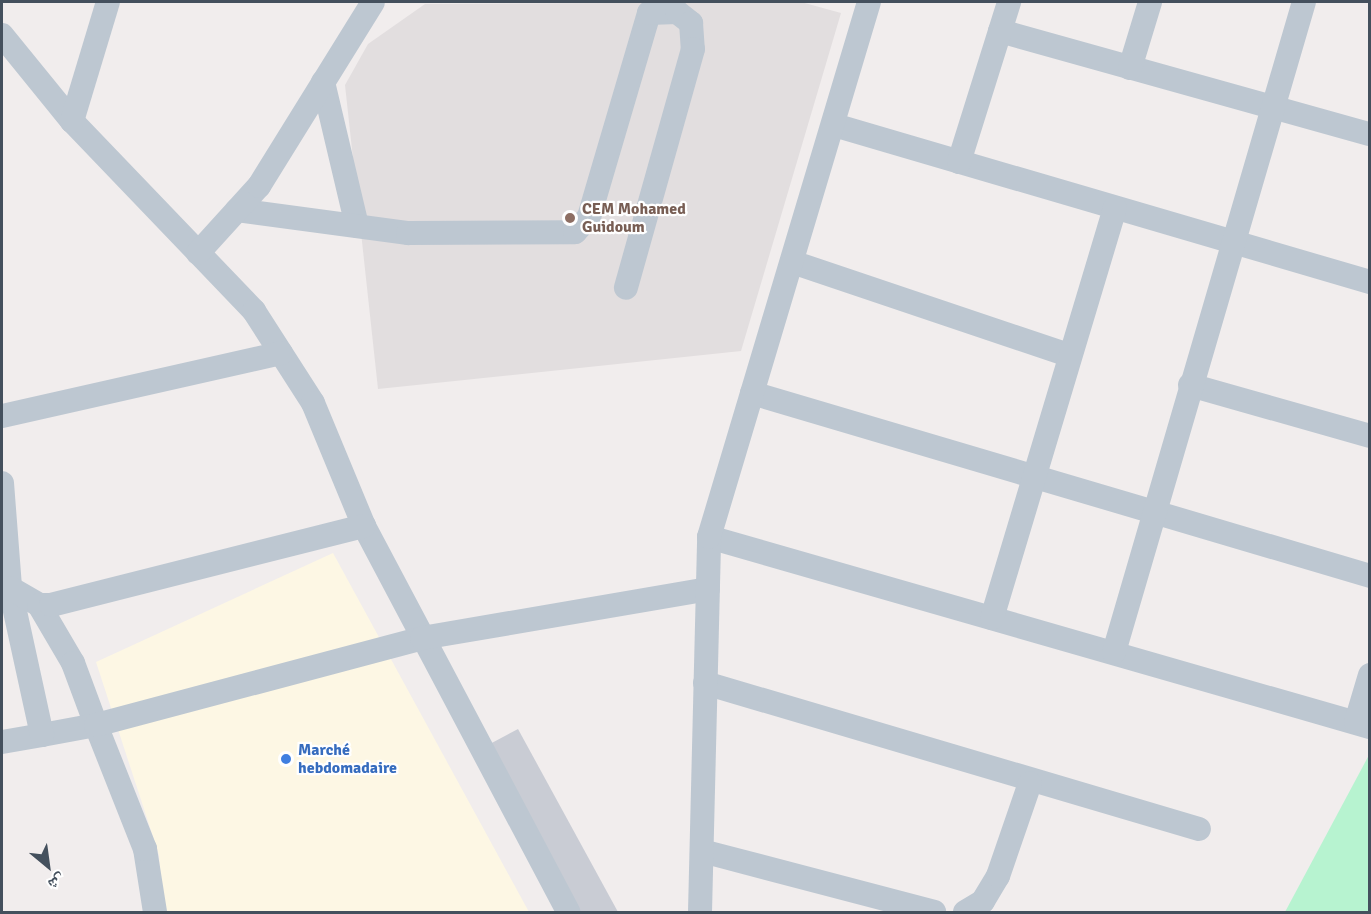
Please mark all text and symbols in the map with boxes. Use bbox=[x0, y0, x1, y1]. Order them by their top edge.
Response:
place label: CEM Mohamed Guidoum bbox=[582, 199, 686, 237]
marker: CEM Mohamed Guidoum bbox=[563, 211, 577, 225]
place label: Marché hebdomadaire bbox=[298, 740, 397, 778]
marker: Marché hebdomadaire bbox=[279, 752, 293, 766]
north arrow bbox=[18, 836, 78, 896]
text: ش bbox=[44, 869, 69, 895]

